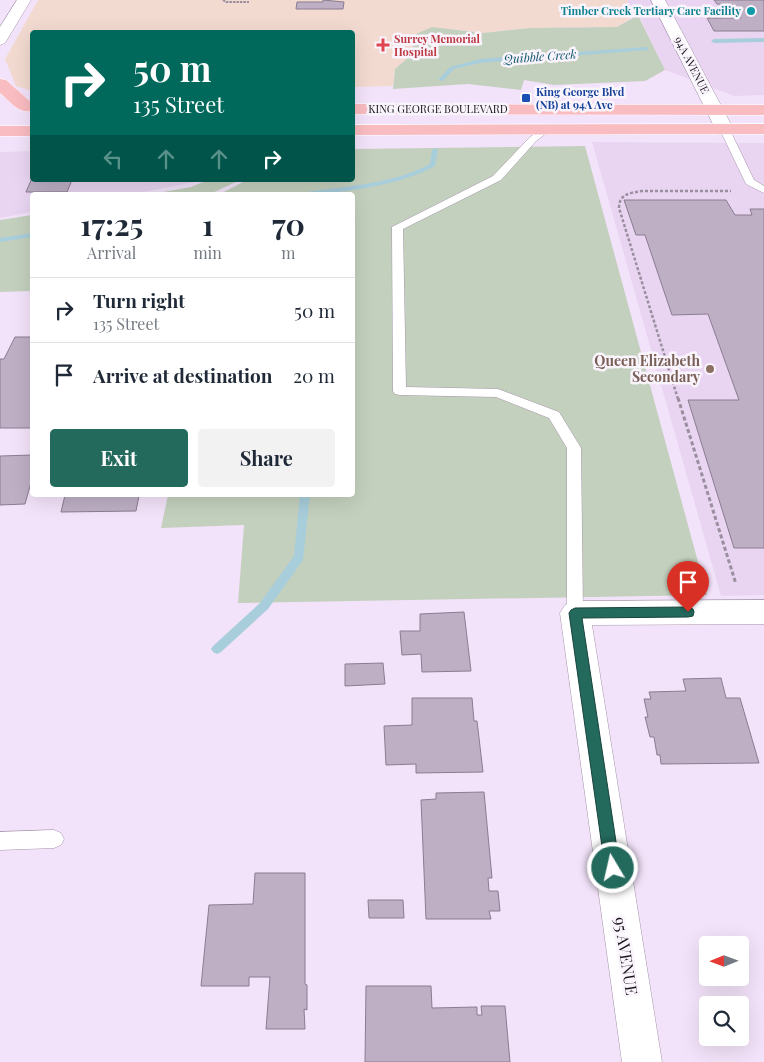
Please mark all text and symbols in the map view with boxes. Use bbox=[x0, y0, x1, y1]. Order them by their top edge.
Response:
place label: Timber Creek Tertiary Care Facility bbox=[561, 3, 741, 18]
marker: Timber Creek Tertiary Care Facility bbox=[745, 5, 757, 17]
place label: Surrey Memorial Hospital bbox=[394, 31, 481, 59]
street label: 94A AVENUE bbox=[672, 34, 713, 96]
marker: Surrey Memorial Hospital bbox=[376, 38, 390, 52]
text: 50 m bbox=[133, 44, 211, 91]
water label: Quibble Creek bbox=[502, 45, 577, 67]
icon: right bbox=[50, 50, 115, 115]
place label: King George Blvd (NB) at 94A Ave bbox=[536, 84, 625, 112]
text: 135 Street bbox=[133, 89, 224, 119]
marker: King George Blvd (NB) at 94A Ave bbox=[520, 92, 532, 104]
street label: KING GEORGE BOULEVARD bbox=[368, 101, 508, 116]
icon: left bbox=[99, 145, 127, 173]
icon: ahead bbox=[152, 145, 180, 173]
icon: ahead bbox=[205, 145, 233, 173]
icon: right bbox=[258, 145, 286, 173]
text: 17:25 bbox=[80, 204, 143, 244]
text: 1 bbox=[202, 204, 213, 244]
text: 70 bbox=[272, 204, 305, 244]
text: Arrival bbox=[87, 242, 136, 263]
text: min bbox=[193, 242, 222, 263]
text: m bbox=[281, 242, 296, 263]
text: Turn right bbox=[93, 287, 185, 313]
icon: right bbox=[50, 296, 78, 324]
text: 50 m bbox=[294, 297, 335, 323]
text: 135 Street bbox=[93, 313, 159, 334]
place label: Queen Elizabeth Secondary bbox=[594, 351, 701, 386]
icon: arrive bbox=[50, 361, 78, 389]
text: Arrive at destination bbox=[93, 362, 273, 388]
text: 20 m bbox=[293, 362, 335, 388]
marker: Queen Elizabeth Secondary bbox=[704, 363, 716, 375]
button: Exit bbox=[50, 429, 188, 487]
button: Share bbox=[198, 429, 335, 487]
pin bbox=[667, 561, 709, 612]
icon: arrive bbox=[674, 568, 702, 596]
position arrow bbox=[586, 841, 638, 893]
street label: 95 AVENUE bbox=[610, 915, 643, 997]
north arrow bbox=[699, 936, 749, 986]
map controls bbox=[699, 936, 749, 1046]
button: search bbox=[699, 996, 749, 1046]

